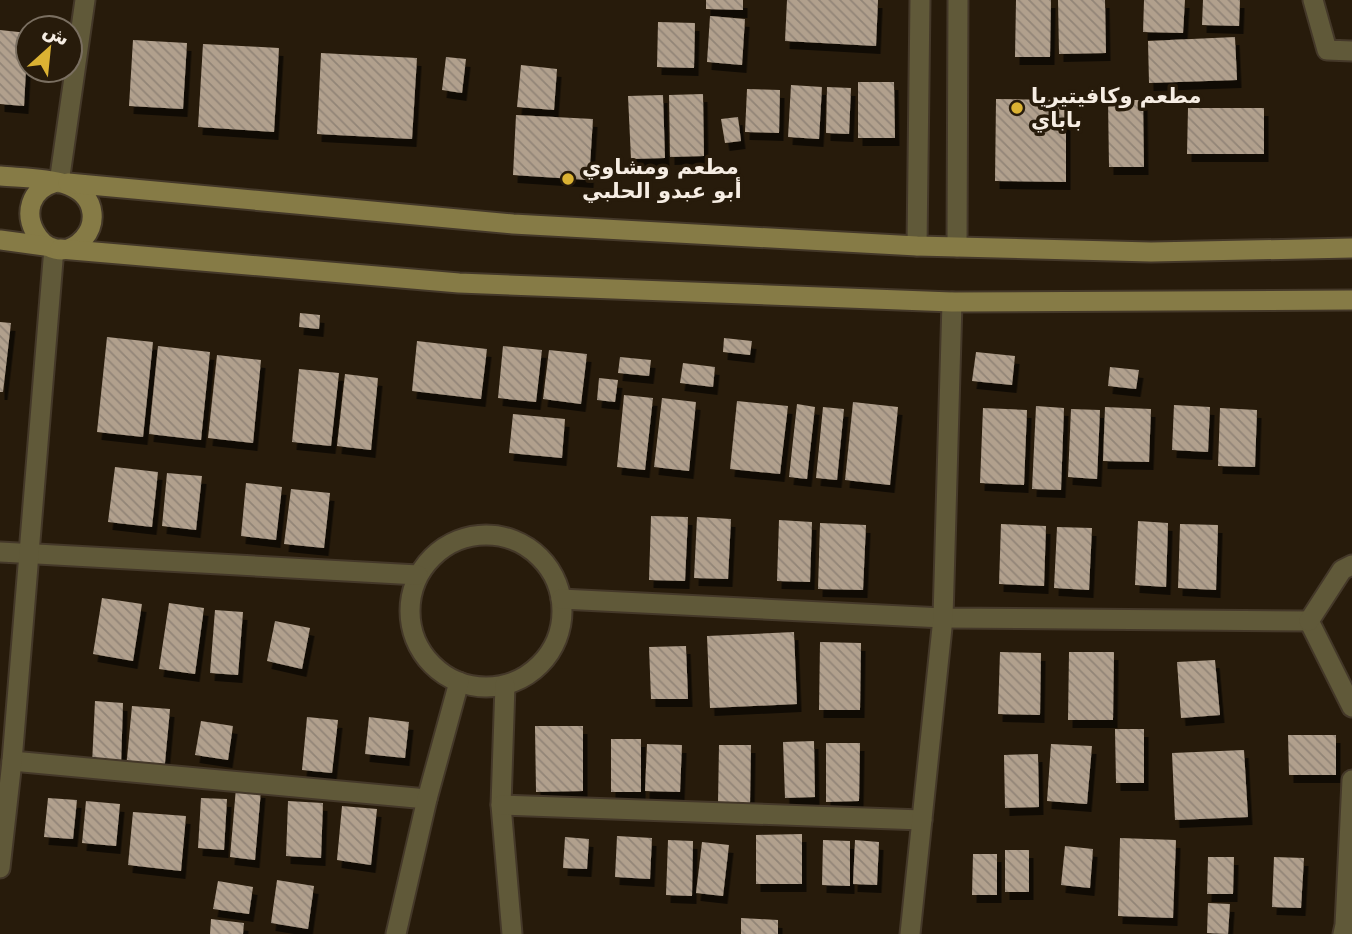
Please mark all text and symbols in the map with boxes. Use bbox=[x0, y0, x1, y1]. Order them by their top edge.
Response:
north arrow bbox=[14, 14, 84, 84]
text: ش bbox=[40, 18, 73, 50]
place label: مطعم وكافيتيريا باباي bbox=[1031, 84, 1202, 133]
marker: مطعم وكافيتيريا باباي bbox=[1009, 100, 1025, 116]
place label: مطعم ومشاوي أبو عبدو الحلبي bbox=[582, 155, 742, 203]
marker: مطعم ومشاوي أبو عبدو الحلبي bbox=[560, 171, 576, 187]

